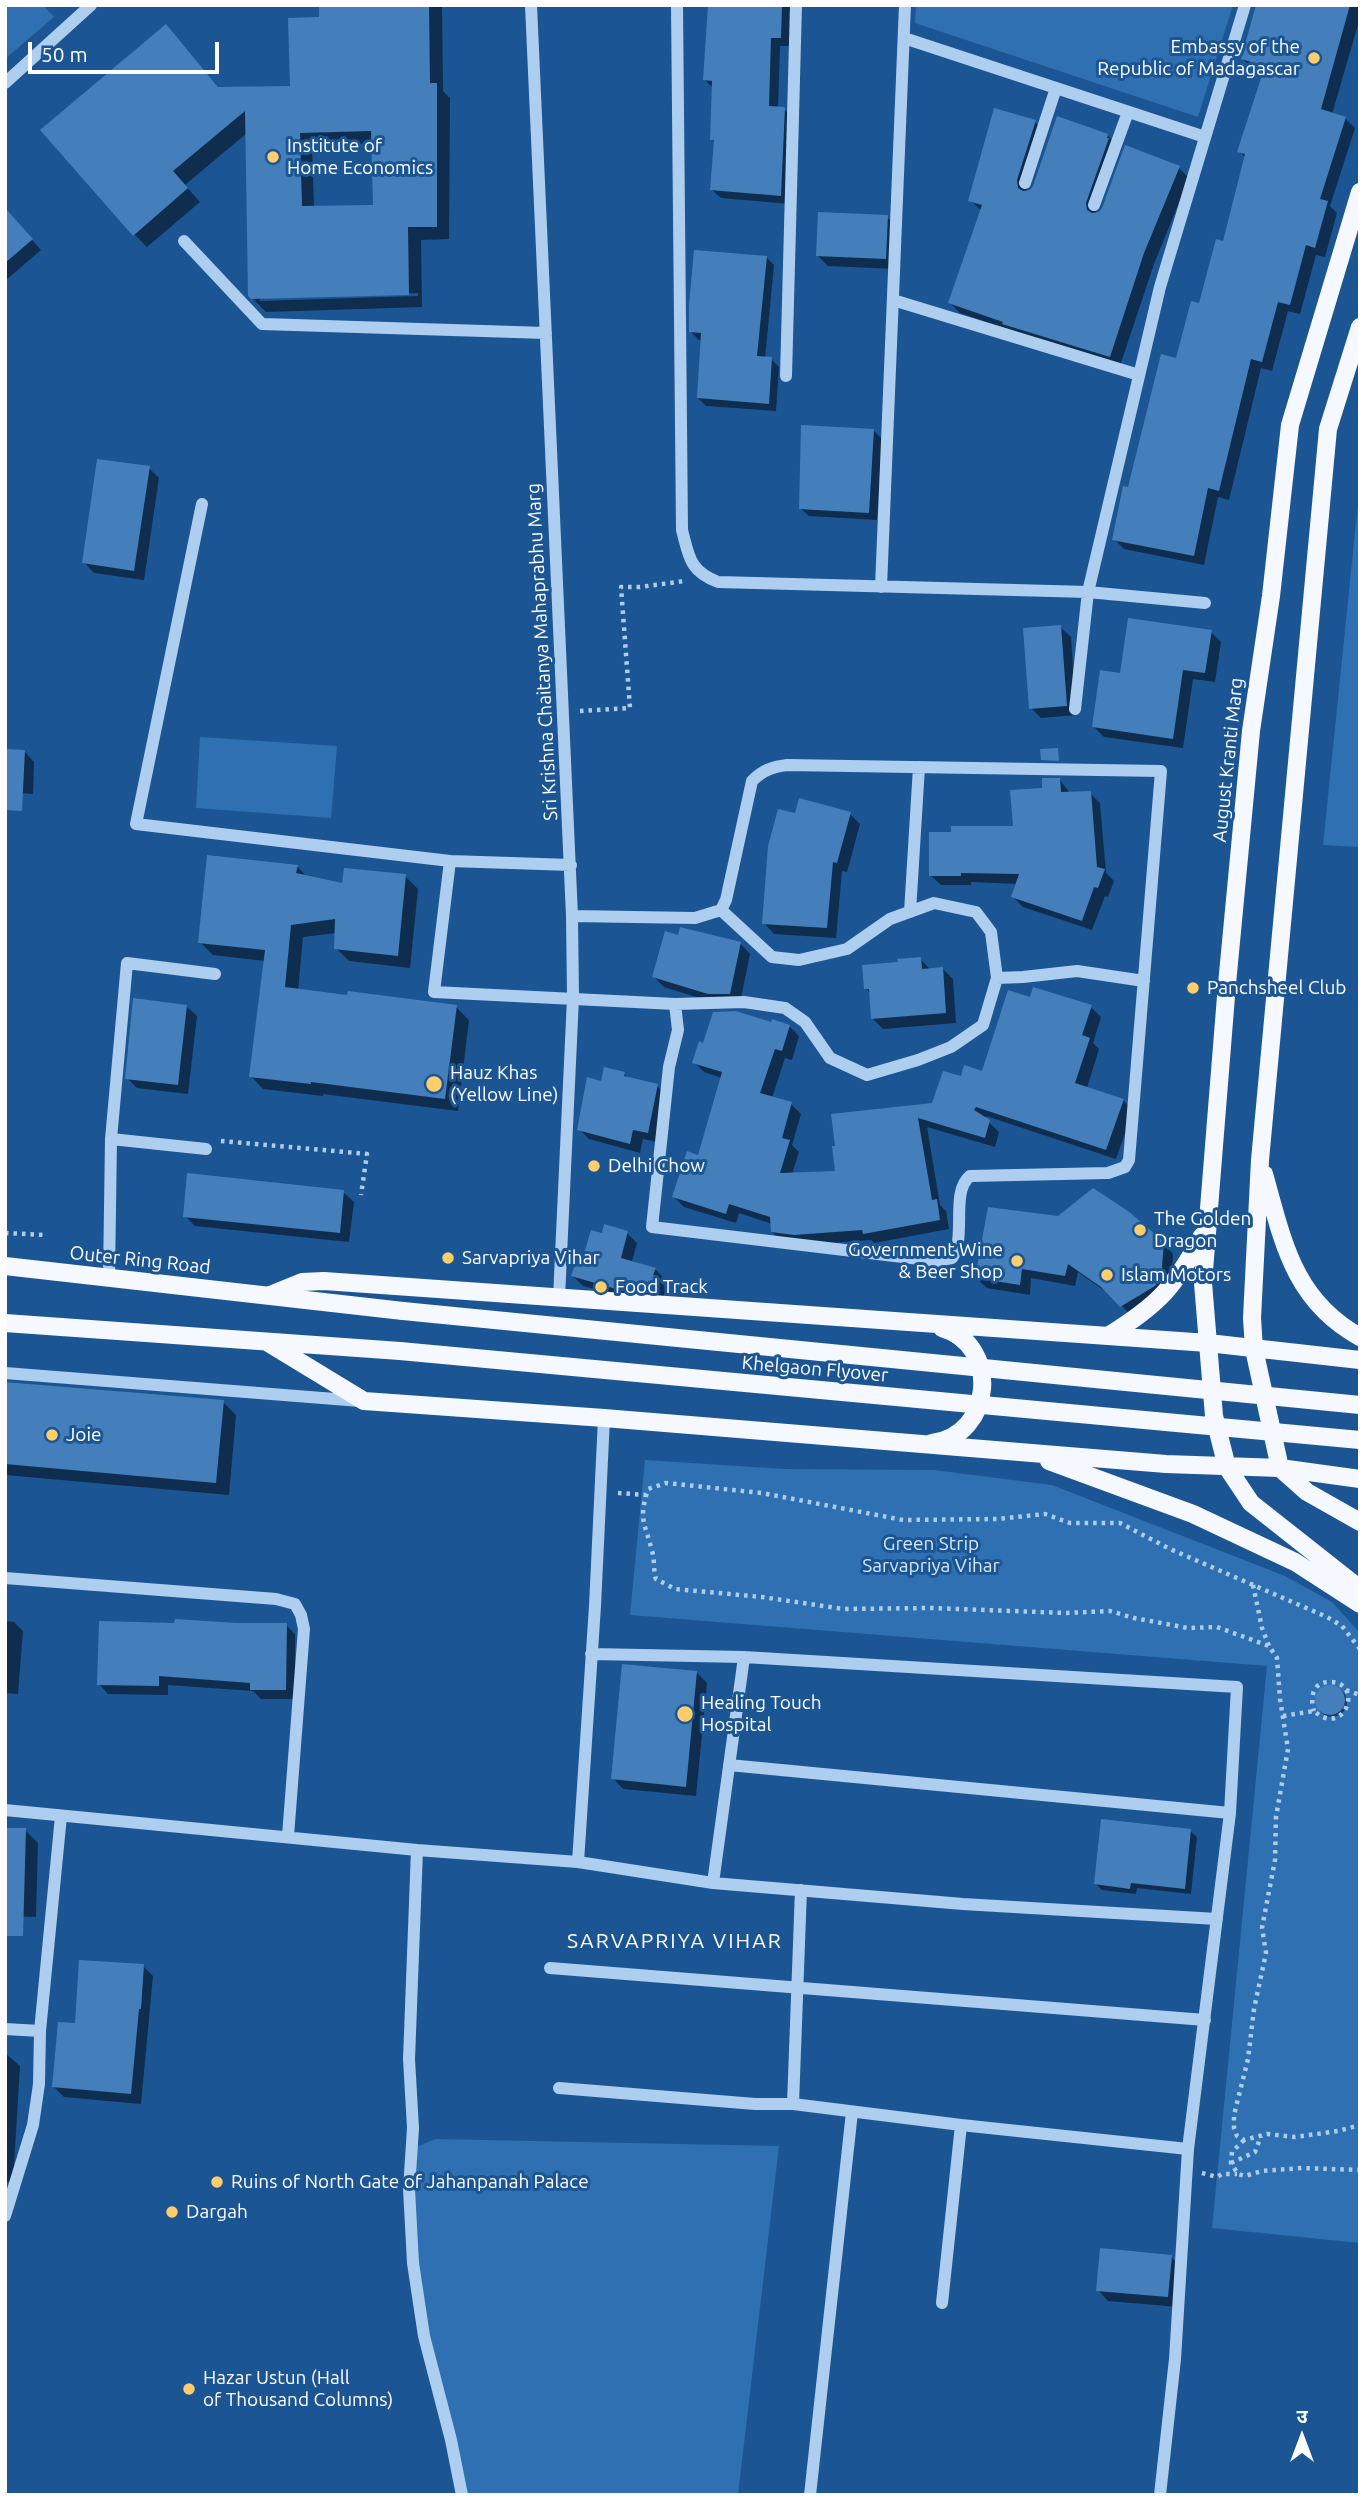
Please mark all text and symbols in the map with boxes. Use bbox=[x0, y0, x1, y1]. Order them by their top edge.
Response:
scale bar bbox=[32, 28, 222, 72]
place label: Embassy of the Republic of Madagascar bbox=[1097, 36, 1300, 80]
text: 50 m bbox=[41, 42, 88, 66]
marker: Embassy of the Republic of Madagascar bbox=[1306, 50, 1322, 66]
place label: Institute of Home Economics bbox=[287, 135, 433, 179]
marker: Institute of Home Economics bbox=[265, 149, 281, 165]
street label: Sri Krishna Chaitanya Mahaprabhu Marg bbox=[522, 483, 562, 821]
street label: August Kranti Marg bbox=[1208, 677, 1248, 843]
place label: Panchsheel Club bbox=[1207, 977, 1346, 999]
marker: Panchsheel Club bbox=[1185, 980, 1201, 996]
place label: Hauz Khas (Yellow Line) bbox=[450, 1062, 558, 1106]
marker: Hauz Khas (Yellow Line) bbox=[424, 1074, 444, 1094]
place label: Delhi Chow bbox=[608, 1155, 705, 1177]
marker: Delhi Chow bbox=[586, 1158, 602, 1174]
place label: The Golden Dragon bbox=[1154, 1208, 1251, 1252]
marker: The Golden Dragon bbox=[1132, 1222, 1148, 1238]
place label: Government Wine & Beer Shop bbox=[848, 1239, 1003, 1283]
street label: Outer Ring Road bbox=[68, 1241, 212, 1279]
place label: Sarvapriya Vihar bbox=[462, 1247, 600, 1269]
marker: Sarvapriya Vihar bbox=[440, 1250, 456, 1266]
marker: Government Wine & Beer Shop bbox=[1009, 1253, 1025, 1269]
place label: Islam Motors bbox=[1121, 1264, 1231, 1286]
marker: Islam Motors bbox=[1099, 1267, 1115, 1283]
place label: Food Track bbox=[615, 1276, 708, 1298]
marker: Food Track bbox=[593, 1279, 609, 1295]
street label: Khelgaon Flyover bbox=[741, 1351, 889, 1387]
place label: Joie bbox=[66, 1424, 102, 1446]
marker: Joie bbox=[44, 1427, 60, 1443]
park label: Green Strip Sarvapriya Vihar bbox=[862, 1533, 1000, 1577]
place label: Healing Touch Hospital bbox=[701, 1692, 822, 1736]
marker: Healing Touch Hospital bbox=[675, 1704, 695, 1724]
district label: SARVAPRIYA VIHAR bbox=[569, 1928, 781, 1954]
place label: Ruins of North Gate of Jahanpanah Palace bbox=[231, 2171, 589, 2193]
marker: Ruins of North Gate of Jahanpanah Palace bbox=[209, 2174, 225, 2190]
place label: Dargah bbox=[186, 2201, 248, 2223]
marker: Dargah bbox=[164, 2204, 180, 2220]
place label: Hazar Ustun (Hall of Thousand Columns) bbox=[203, 2367, 393, 2411]
marker: Hazar Ustun (Hall of Thousand Columns) bbox=[181, 2381, 197, 2397]
north arrow bbox=[1267, 2402, 1337, 2472]
text: उ bbox=[1296, 2405, 1308, 2427]

